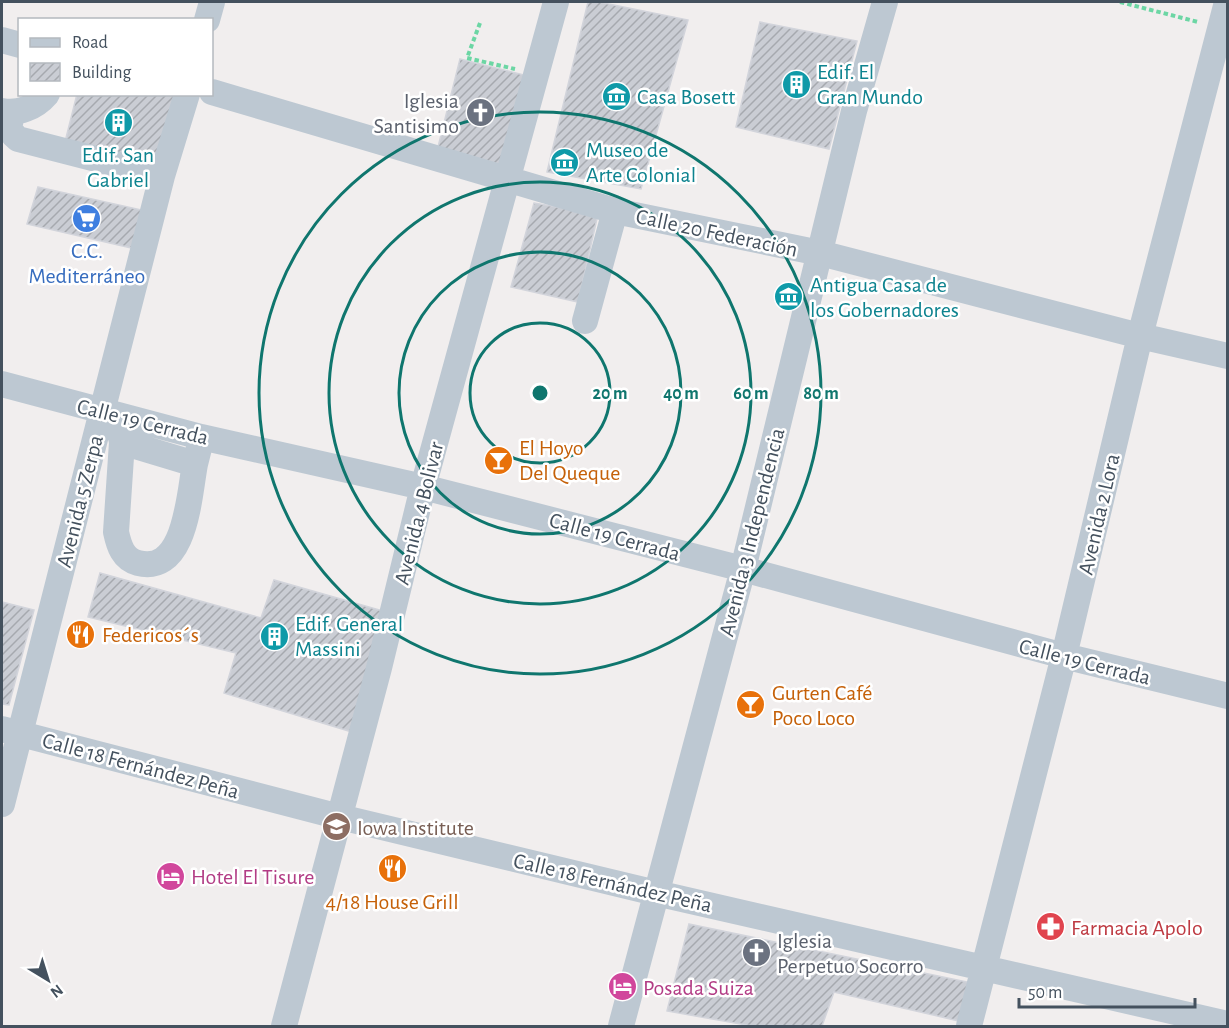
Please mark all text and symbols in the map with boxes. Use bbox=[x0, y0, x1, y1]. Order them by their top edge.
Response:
legend bbox=[18, 18, 213, 96]
text: Road bbox=[72, 34, 108, 52]
place label: Edif. El Gran Mundo bbox=[817, 61, 923, 108]
text: Building bbox=[72, 64, 132, 82]
building icon: Edif. El Gran Mundo bbox=[780, 68, 812, 100]
museum icon: Casa Bosett bbox=[600, 80, 632, 112]
place label: Casa Bosett bbox=[637, 86, 735, 108]
place label: Iglesia Santisimo bbox=[374, 90, 459, 137]
church icon: Iglesia Santisimo bbox=[464, 97, 496, 129]
building icon: Edif. San Gabriel bbox=[102, 106, 134, 138]
place label: Museo de Arte Colonial bbox=[586, 139, 696, 186]
place label: Edif. San Gabriel bbox=[82, 144, 154, 191]
museum icon: Museo de Arte Colonial bbox=[549, 146, 581, 178]
supermarket icon: C.C. Mediterráneo bbox=[71, 202, 103, 234]
street label: Calle 20 Federación bbox=[634, 205, 800, 261]
place label: C.C. Mediterráneo bbox=[29, 240, 145, 287]
place label: Antigua Casa de los Gobernadores bbox=[810, 274, 959, 321]
museum icon: Antigua Casa de los Gobernadores bbox=[773, 281, 805, 313]
centre of rings bbox=[530, 383, 550, 403]
text: 20 m bbox=[592, 385, 628, 403]
text: 40 m bbox=[663, 385, 699, 403]
text: 60 m bbox=[733, 385, 769, 403]
text: 80 m bbox=[803, 385, 839, 403]
street label: Calle 19 Cerrada bbox=[75, 395, 211, 449]
street label: Avenida 3 Independencia bbox=[715, 426, 789, 639]
street label: Avenida 5 Zerpa bbox=[53, 433, 107, 570]
place label: El Hoyo Del Queque bbox=[519, 437, 620, 484]
street label: Avenida 4 Bolivar bbox=[391, 439, 447, 587]
bar icon: El Hoyo Del Queque bbox=[482, 444, 514, 476]
street label: Avenida 2 Lora bbox=[1074, 452, 1124, 577]
street label: Calle 19 Cerrada bbox=[547, 509, 683, 565]
place label: Edif. General Massini bbox=[295, 613, 403, 660]
restaurant icon: Federicos´s bbox=[65, 618, 97, 650]
building icon: Edif. General Massini bbox=[258, 620, 290, 652]
place label: Federicos´s bbox=[102, 624, 199, 646]
street label: Calle 19 Cerrada bbox=[1017, 635, 1153, 689]
place label: Gurten Café Poco Loco bbox=[772, 682, 873, 729]
bar icon: Gurten Café Poco Loco bbox=[735, 689, 767, 721]
street label: Calle 18 Fernández Peña bbox=[40, 729, 242, 803]
school or university icon: Iowa Institute bbox=[320, 811, 352, 843]
place label: Iowa Institute bbox=[357, 817, 474, 839]
street label: Calle 18 Fernández Peña bbox=[511, 849, 714, 917]
restaurant icon: 4/18 House Grill bbox=[376, 853, 408, 885]
hotel icon: Hotel El Tisure bbox=[154, 860, 186, 892]
place label: Hotel El Tisure bbox=[191, 866, 314, 888]
place label: 4/18 House Grill bbox=[325, 891, 459, 913]
pharmacy icon: Farmacia Apolo bbox=[1034, 911, 1066, 943]
place label: Farmacia Apolo bbox=[1071, 917, 1203, 939]
place label: Iglesia Perpetuo Socorro bbox=[777, 930, 924, 977]
church icon: Iglesia Perpetuo Socorro bbox=[740, 937, 772, 969]
north arrow bbox=[18, 950, 78, 1010]
hotel icon: Posada Suiza bbox=[606, 971, 638, 1003]
scale bar bbox=[1019, 971, 1194, 1009]
place label: Posada Suiza bbox=[643, 977, 754, 999]
text: N bbox=[47, 981, 66, 1001]
text: 50 m bbox=[1028, 984, 1062, 1002]

